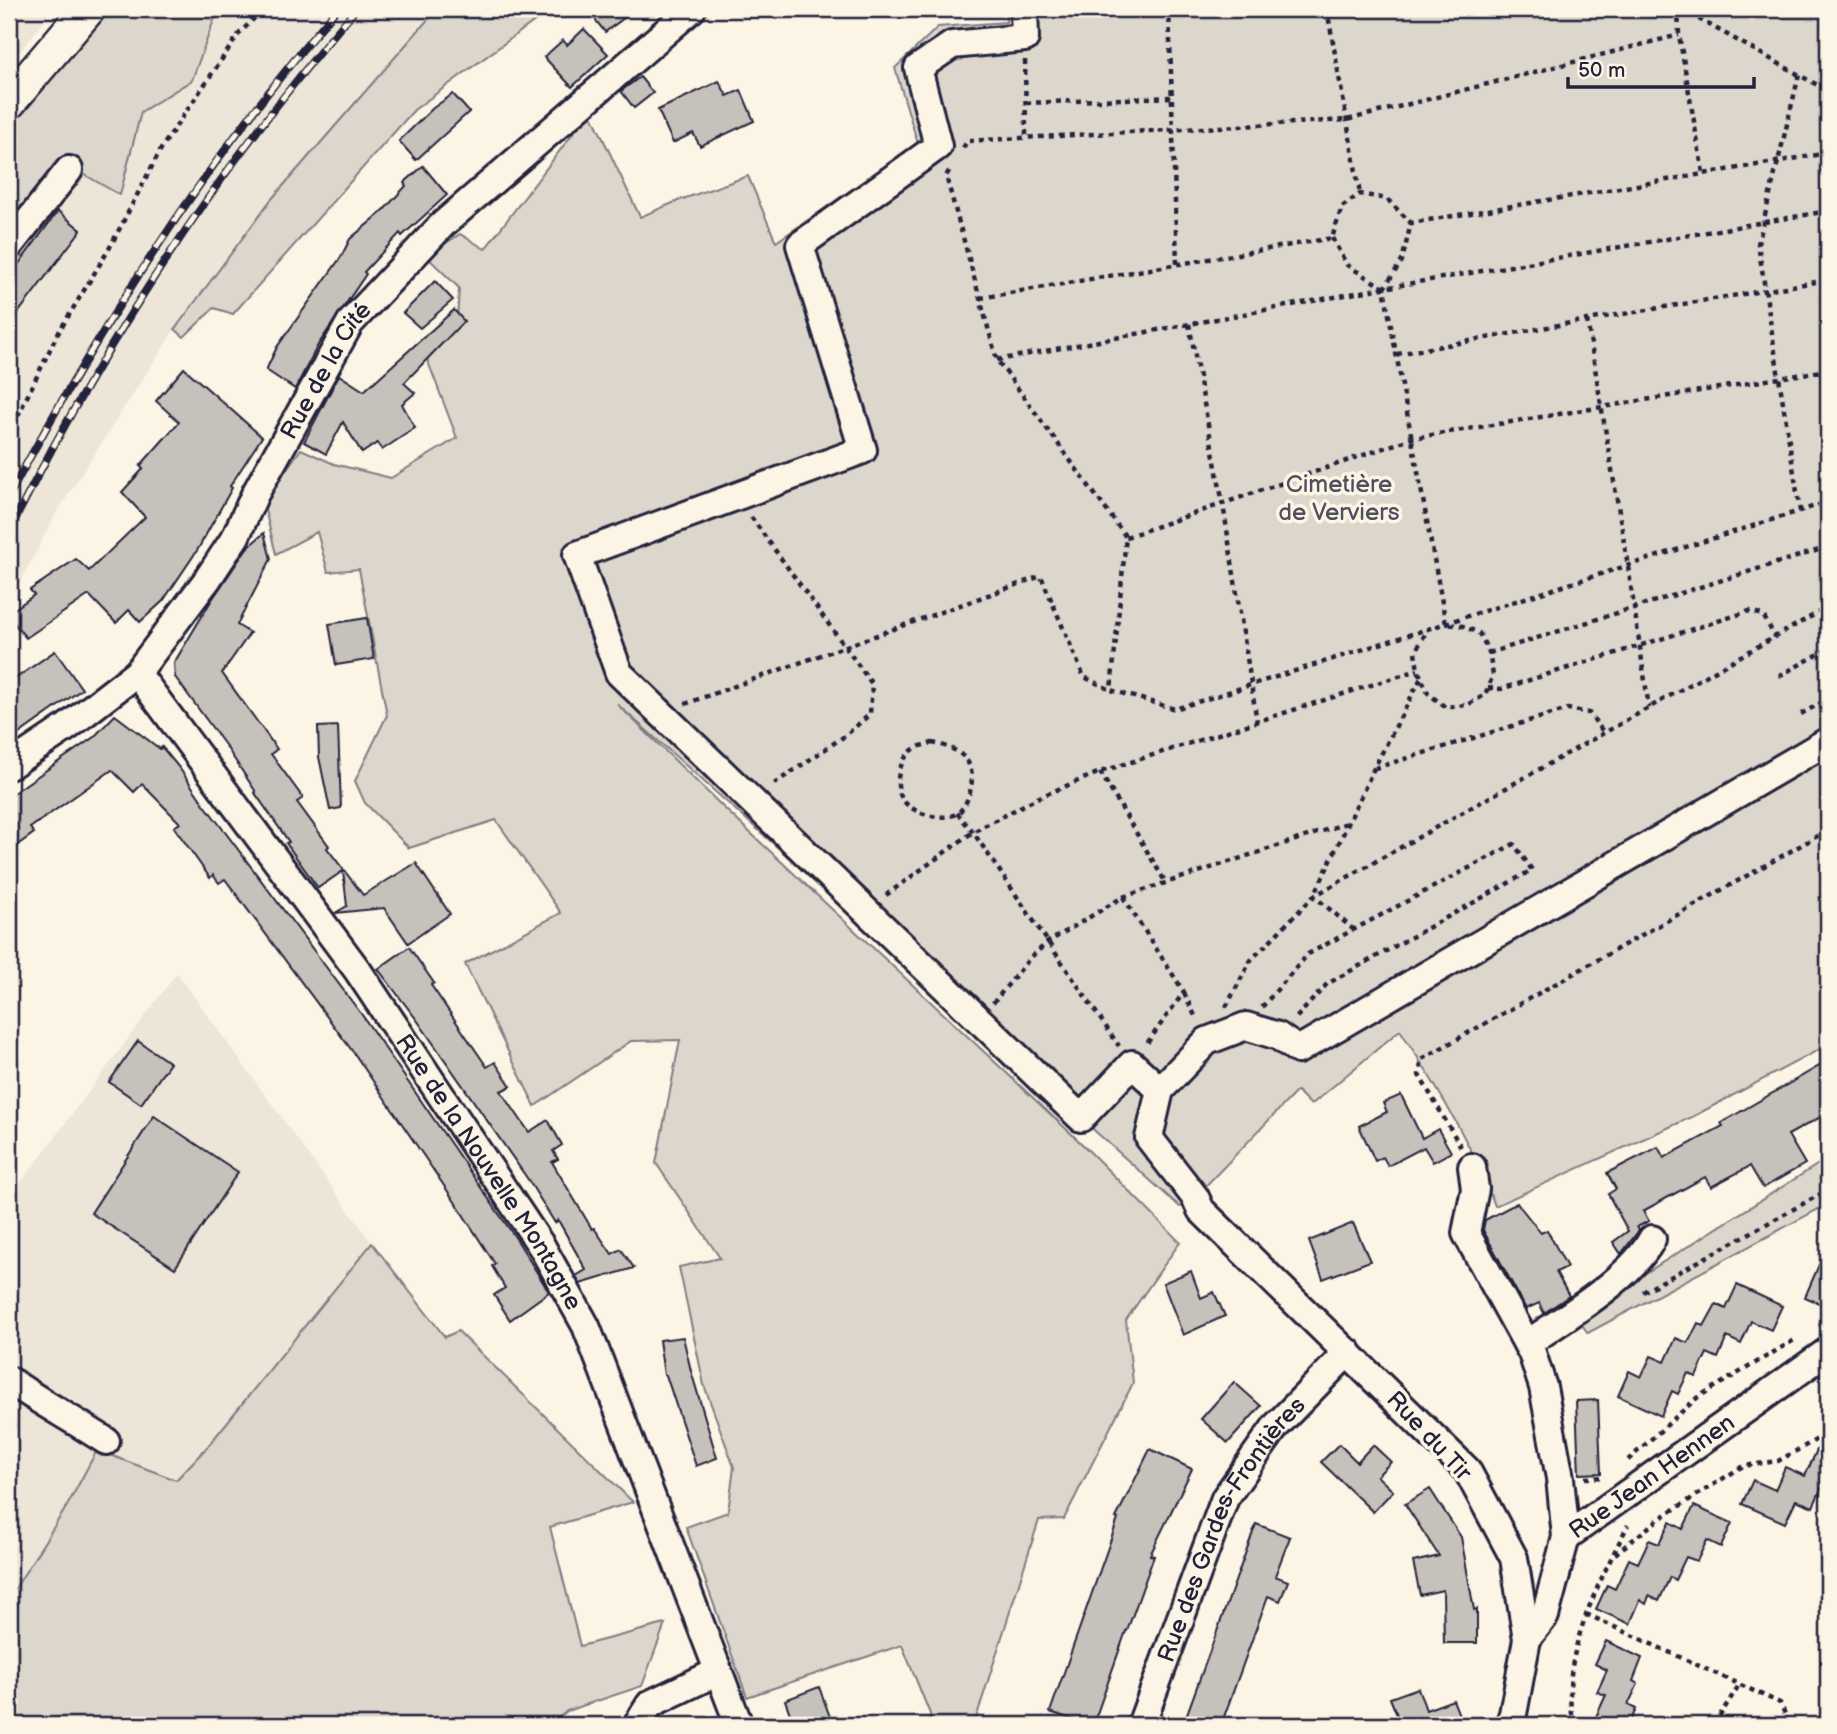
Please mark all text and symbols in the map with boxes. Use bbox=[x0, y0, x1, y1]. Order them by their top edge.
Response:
scale bar bbox=[1568, 46, 1753, 90]
text: 50 m bbox=[1578, 58, 1625, 83]
street label: Rue de la Cité bbox=[274, 295, 377, 444]
park label: Cimetière de Verviers bbox=[1278, 470, 1400, 527]
street label: Rue de la Nouvelle Montagne bbox=[390, 1029, 588, 1315]
street label: Rue du Tir bbox=[1380, 1385, 1478, 1487]
street label: Rue des Gardes-Frontières bbox=[1151, 1390, 1311, 1666]
street label: Rue Jean Hennen bbox=[1563, 1408, 1740, 1545]

